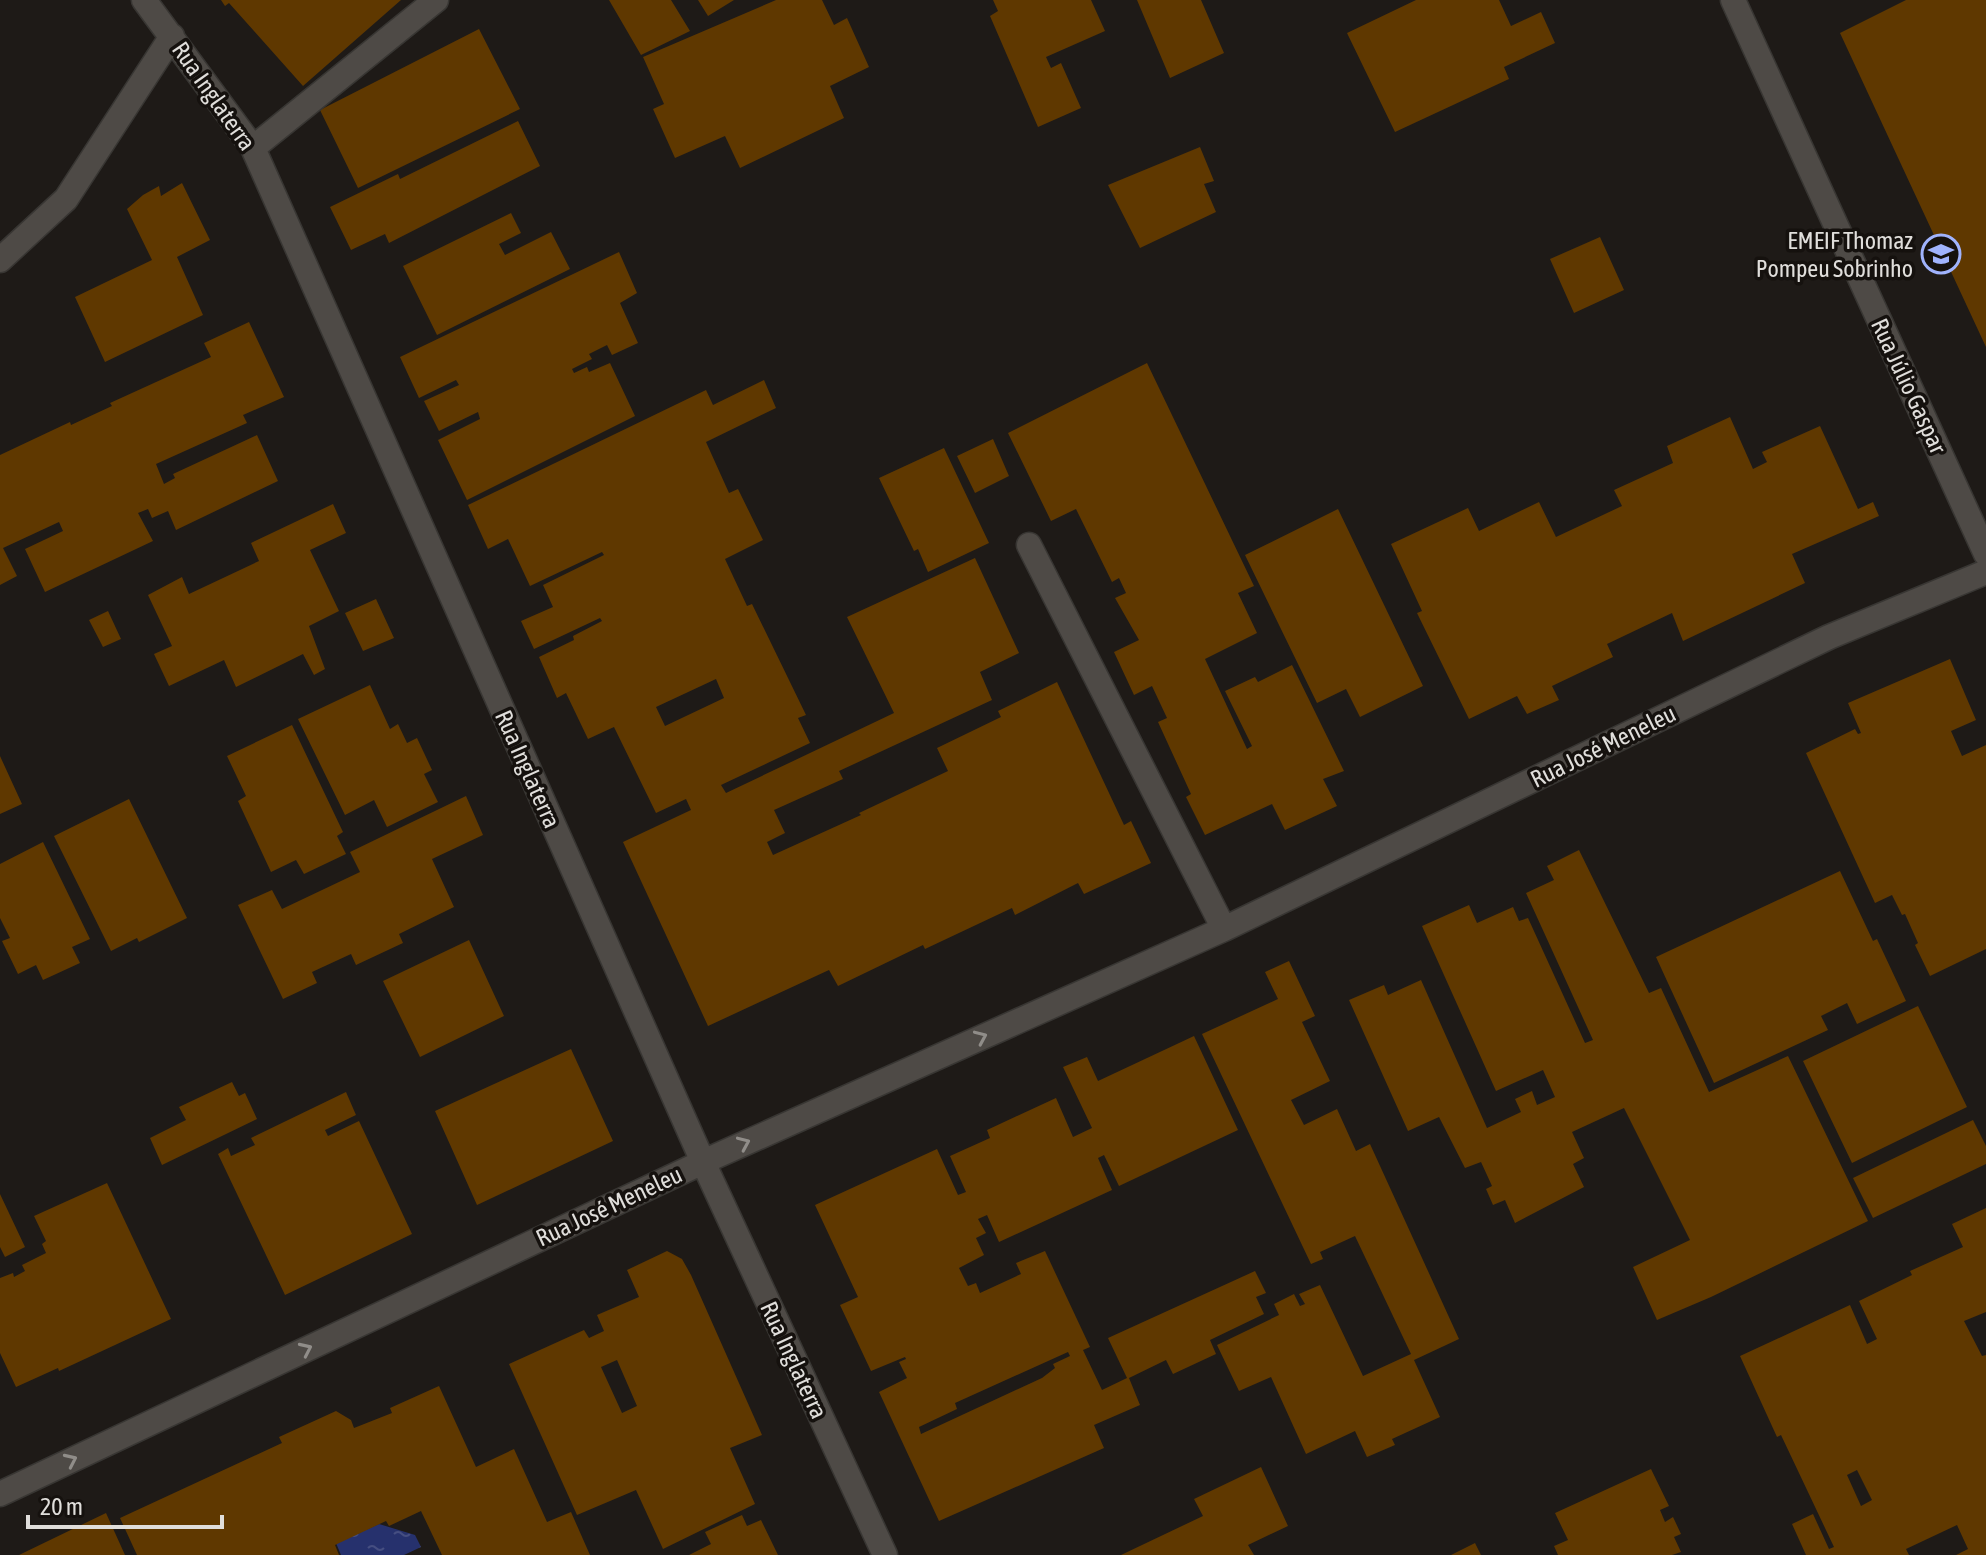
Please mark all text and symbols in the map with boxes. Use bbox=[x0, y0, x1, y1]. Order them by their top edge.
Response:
street label: Rua Inglaterra bbox=[167, 37, 261, 155]
place label: EMEIF Thomaz Pompeu Sobrinho bbox=[1756, 227, 1913, 282]
school or university icon: EMEIF Thomaz Pompeu Sobrinho bbox=[1920, 233, 1962, 275]
street label: Rua Júlio Gaspar bbox=[1866, 314, 1952, 459]
street label: Rua José Meneleu bbox=[1526, 699, 1680, 793]
street label: Rua Inglaterra bbox=[490, 706, 566, 832]
one-way arrow bbox=[973, 1031, 987, 1047]
one-way arrow bbox=[735, 1137, 750, 1153]
street label: Rua José Meneleu bbox=[532, 1160, 686, 1252]
street label: Rua Inglaterra bbox=[755, 1297, 833, 1423]
one-way arrow bbox=[297, 1343, 312, 1359]
one-way arrow bbox=[62, 1454, 77, 1470]
scale bar bbox=[28, 1479, 222, 1529]
text: 20 m bbox=[40, 1493, 83, 1520]

